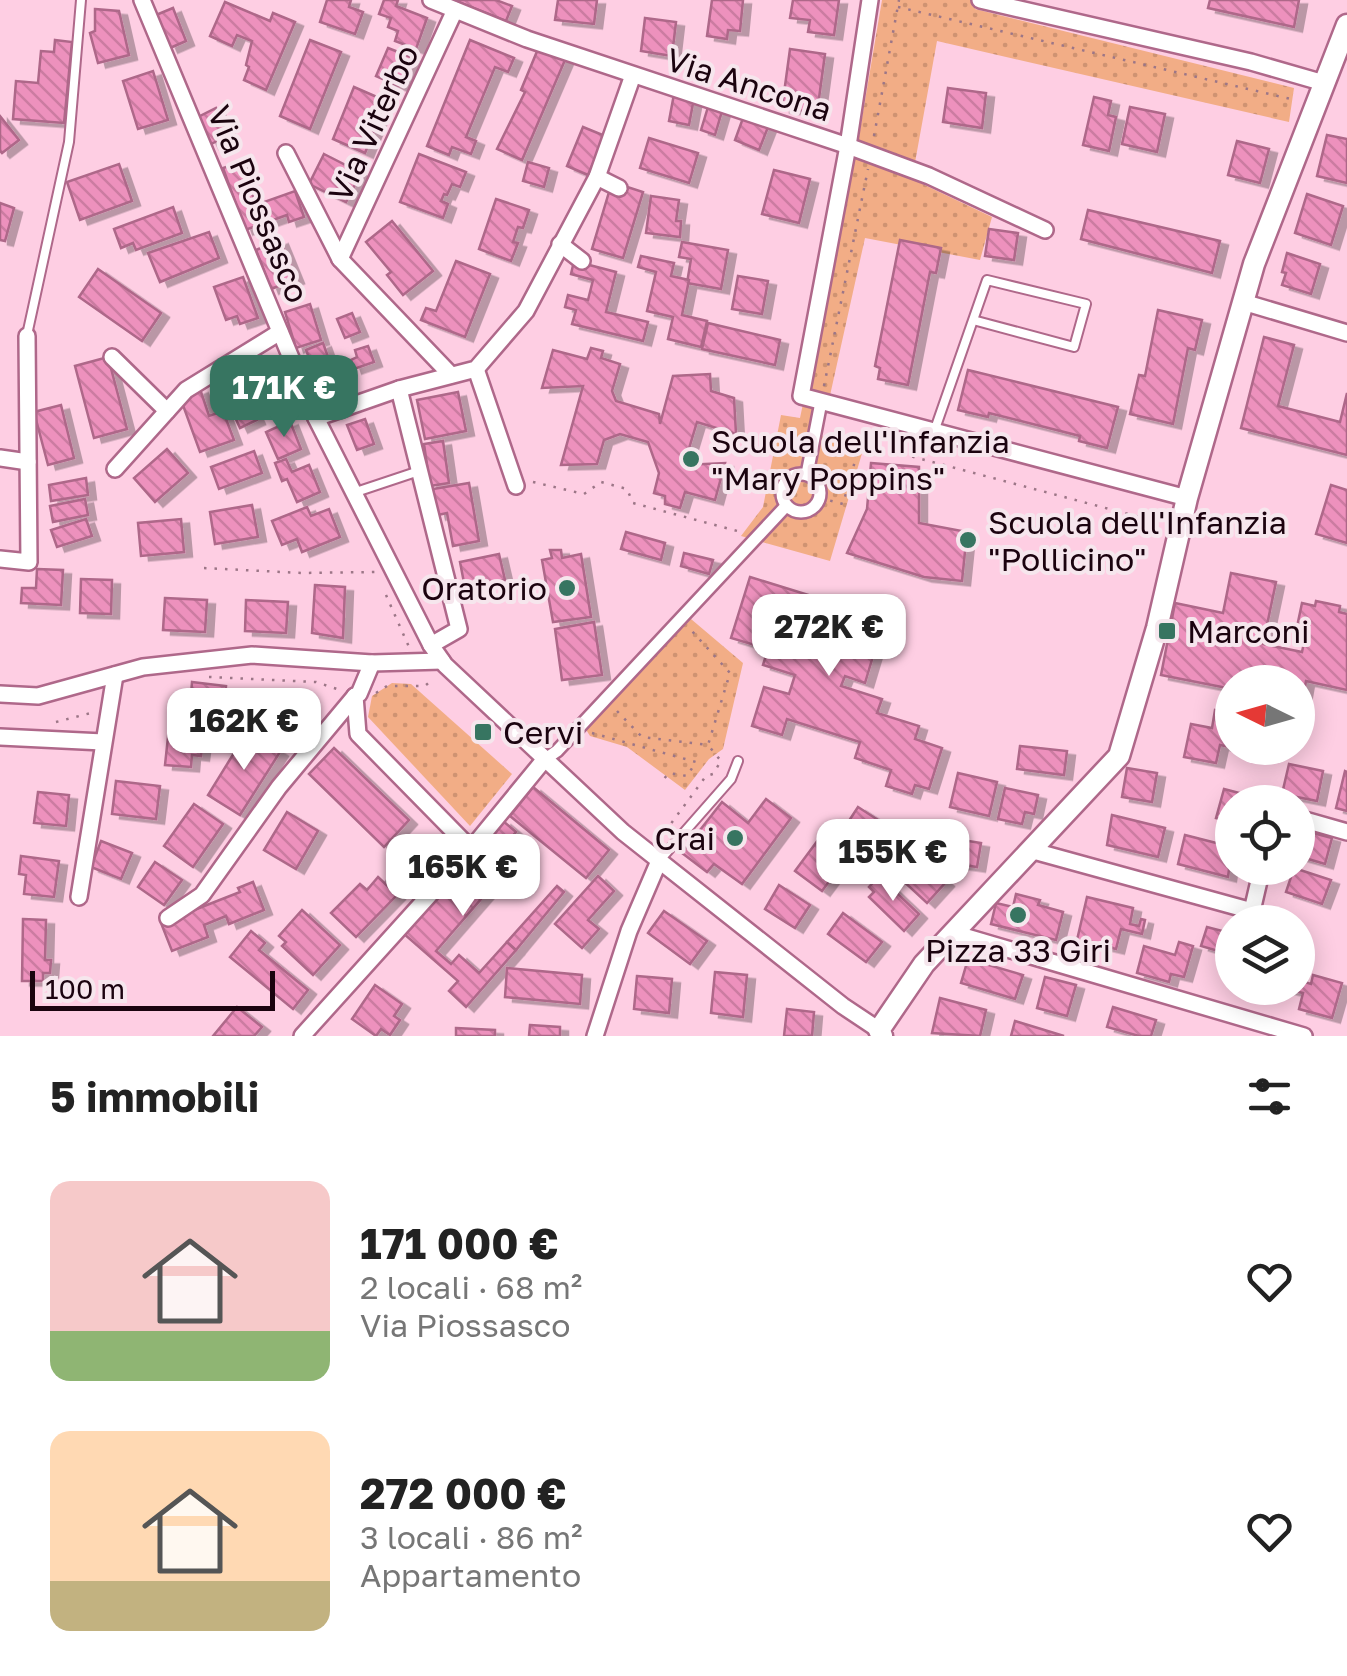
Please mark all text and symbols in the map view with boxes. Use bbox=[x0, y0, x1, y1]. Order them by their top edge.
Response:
street label: Via Viterbo bbox=[320, 38, 426, 208]
street label: Via Ancona bbox=[662, 39, 836, 129]
street label: Via Piossasco bbox=[200, 100, 318, 308]
pin: 171K € bbox=[203, 355, 365, 440]
text: 171K € bbox=[232, 368, 336, 406]
place label: Scuola dell'Infanzia "Mary Poppins" bbox=[711, 422, 1010, 497]
marker: Scuola dell'Infanzia "Mary Poppins" bbox=[680, 448, 702, 470]
place label: Scuola dell'Infanzia "Pollicino" bbox=[988, 503, 1287, 578]
marker: Scuola dell'Infanzia "Pollicino" bbox=[957, 529, 979, 551]
place label: Oratorio bbox=[421, 569, 547, 607]
marker: Oratorio bbox=[556, 577, 578, 599]
pin: 272K € bbox=[748, 594, 910, 679]
text: 272K € bbox=[774, 607, 884, 645]
place label: Marconi bbox=[1187, 612, 1310, 650]
marker: Marconi bbox=[1156, 620, 1178, 642]
north arrow bbox=[1215, 665, 1315, 765]
map controls bbox=[1215, 665, 1315, 1005]
pin: 162K € bbox=[163, 688, 325, 773]
text: 162K € bbox=[189, 701, 299, 739]
place label: Cervi bbox=[503, 713, 583, 751]
marker: Cervi bbox=[472, 721, 494, 743]
button: locate bbox=[1215, 785, 1315, 885]
place label: Crai bbox=[654, 819, 715, 857]
pin: 155K € bbox=[812, 819, 974, 904]
marker: Crai bbox=[724, 827, 746, 849]
text: 155K € bbox=[838, 832, 948, 870]
pin: 165K € bbox=[382, 834, 544, 919]
text: 165K € bbox=[408, 847, 518, 885]
marker: Pizza 33 Giri bbox=[1007, 904, 1029, 926]
button: layers bbox=[1215, 905, 1315, 1005]
place label: Pizza 33 Giri bbox=[925, 931, 1111, 969]
scale bar bbox=[30, 966, 275, 1010]
text: 100 m bbox=[45, 972, 125, 1005]
icon: filters bbox=[1242, 1069, 1297, 1124]
text: 5 immobili bbox=[50, 1071, 259, 1121]
text: 171 000 € bbox=[360, 1218, 559, 1268]
icon: home bbox=[130, 1221, 250, 1341]
icon: heart bbox=[1242, 1254, 1297, 1309]
text: 2 locali · 68 m² bbox=[360, 1268, 582, 1306]
text: Via Piossasco bbox=[360, 1306, 570, 1344]
text: 272 000 € bbox=[360, 1468, 567, 1518]
icon: home bbox=[130, 1471, 250, 1591]
icon: heart bbox=[1242, 1504, 1297, 1559]
text: 3 locali · 86 m² bbox=[360, 1518, 583, 1556]
text: Appartamento bbox=[360, 1556, 581, 1594]

